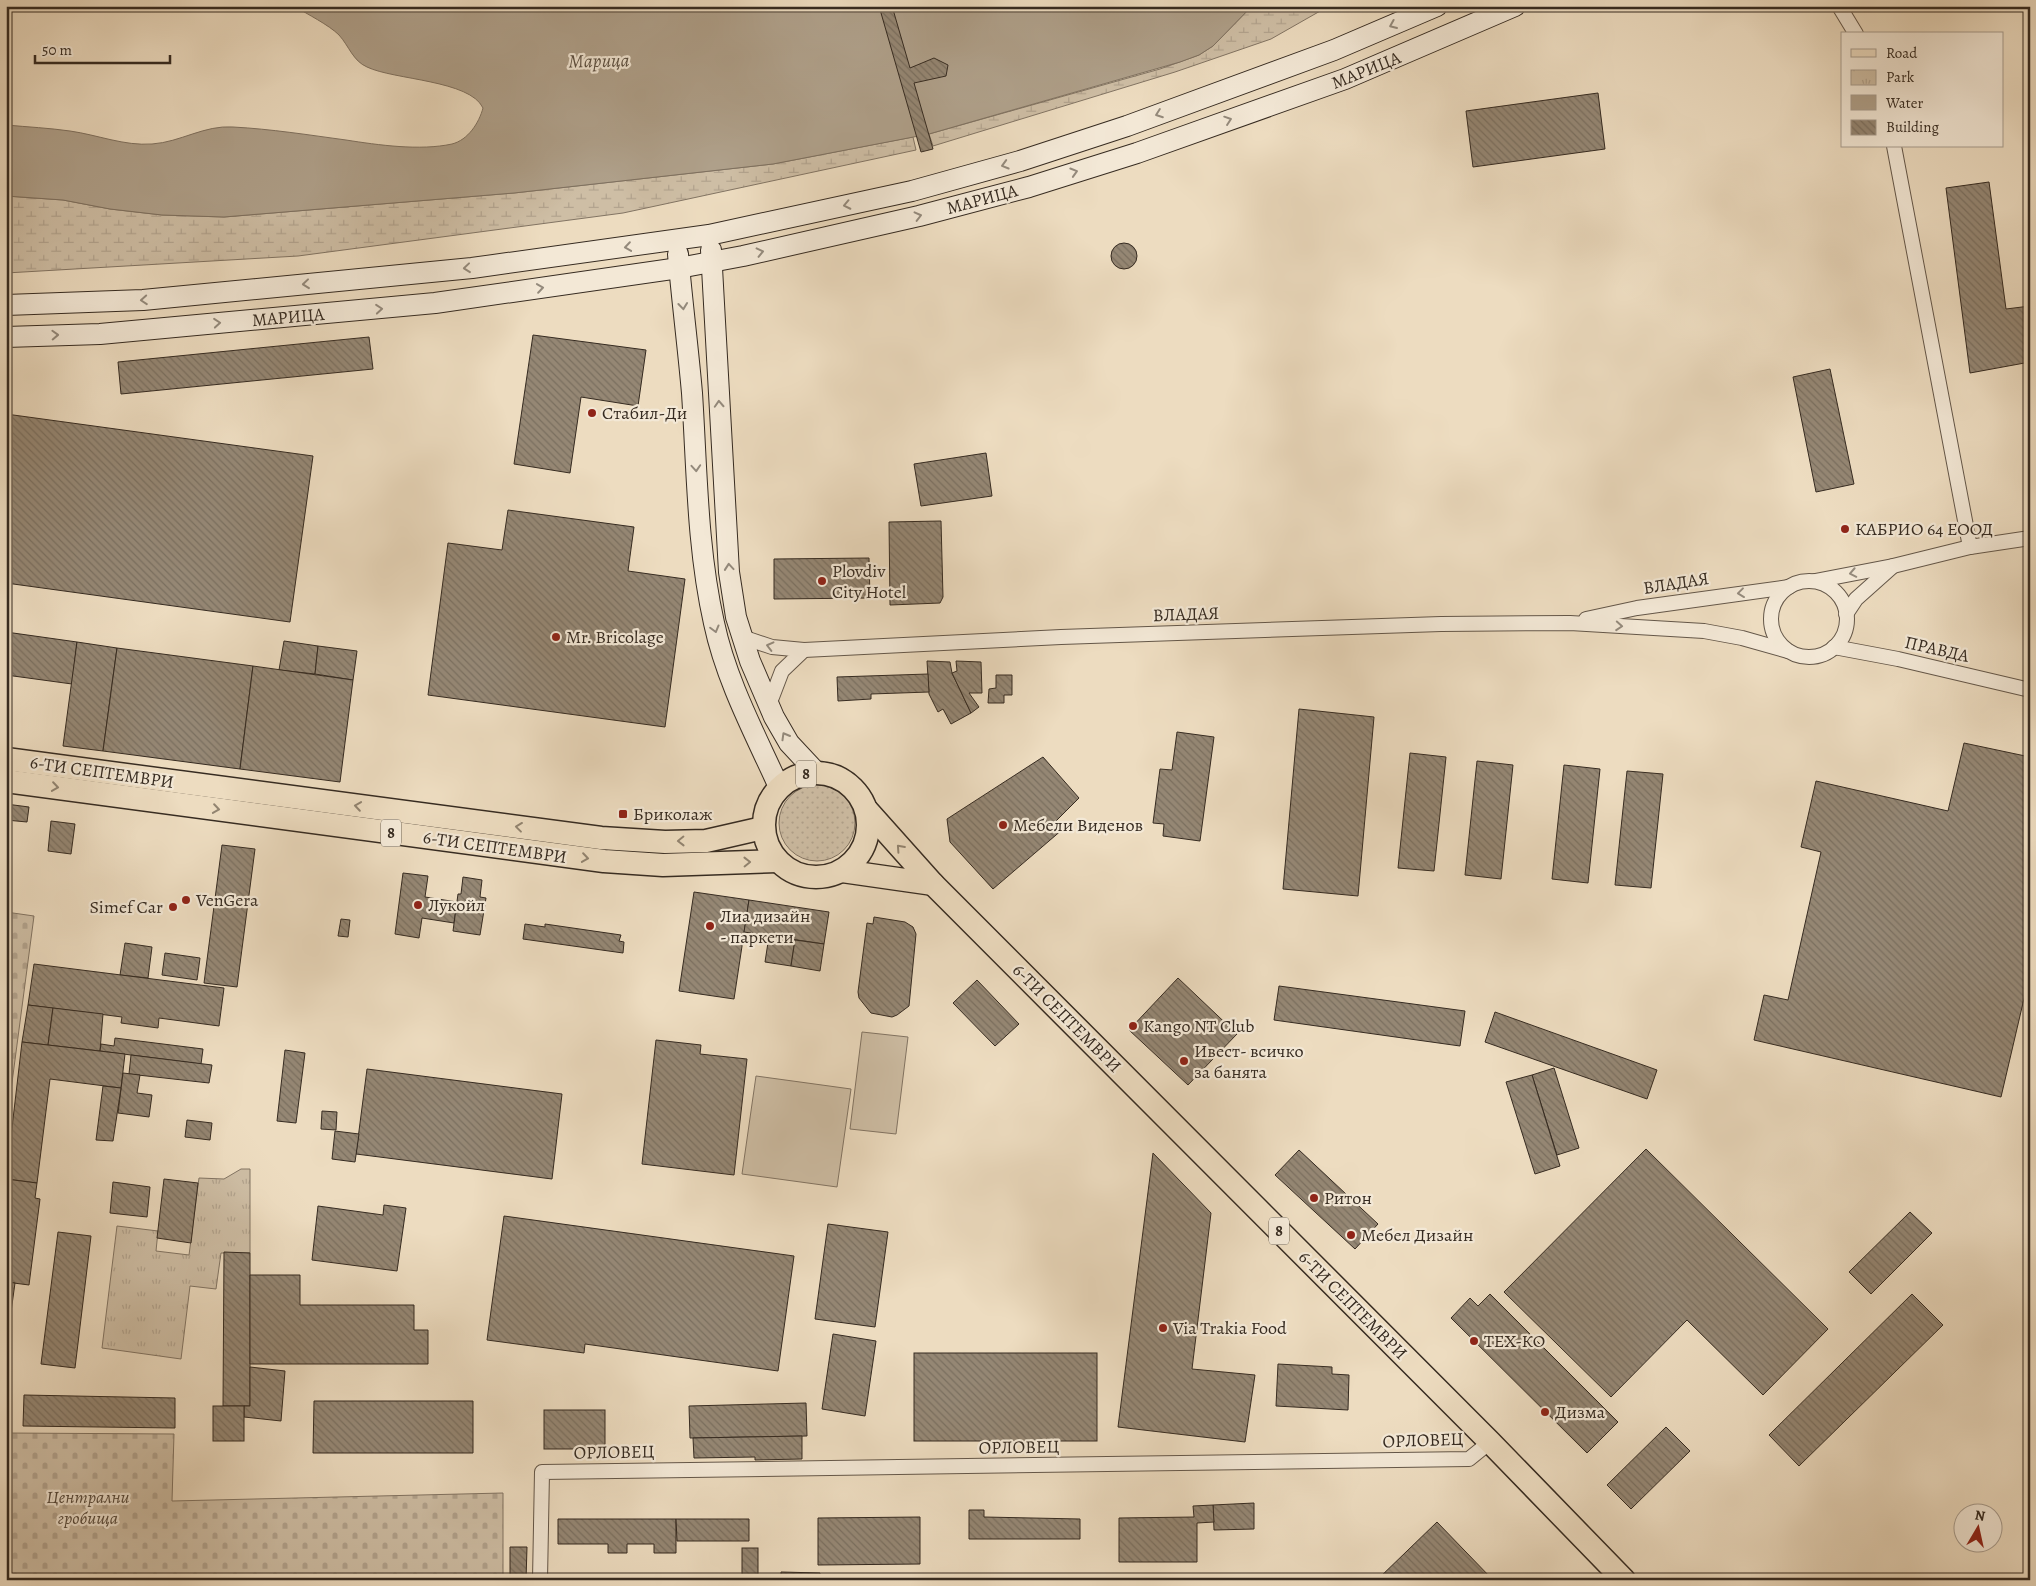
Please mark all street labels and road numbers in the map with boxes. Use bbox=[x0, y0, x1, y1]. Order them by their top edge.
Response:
street label: МАРИЦА bbox=[1328, 45, 1405, 95]
street label: МАРИЦА bbox=[944, 178, 1021, 220]
street label: МАРИЦА bbox=[251, 302, 326, 332]
street label: ВЛАДАЯ bbox=[1641, 566, 1711, 600]
street label: ВЛАДАЯ bbox=[1152, 601, 1220, 627]
street label: ПРАВДА bbox=[1902, 630, 1972, 668]
street label: 6-ТИ СЕПТЕМВРИ bbox=[28, 750, 176, 794]
road number: 8 bbox=[796, 761, 816, 788]
road number: 8 bbox=[381, 820, 401, 846]
street label: 6-ТИ СЕПТЕМВРИ bbox=[421, 825, 569, 869]
street label: 6-ТИ СЕПТЕМВРИ bbox=[1007, 958, 1127, 1078]
road number: 8 bbox=[1269, 1218, 1289, 1244]
street label: 6-ТИ СЕПТЕМВРИ bbox=[1293, 1245, 1413, 1365]
street label: ОРЛОВЕЦ bbox=[1382, 1427, 1464, 1453]
street label: ОРЛОВЕЦ bbox=[978, 1434, 1060, 1460]
street label: ОРЛОВЕЦ bbox=[573, 1439, 655, 1465]

